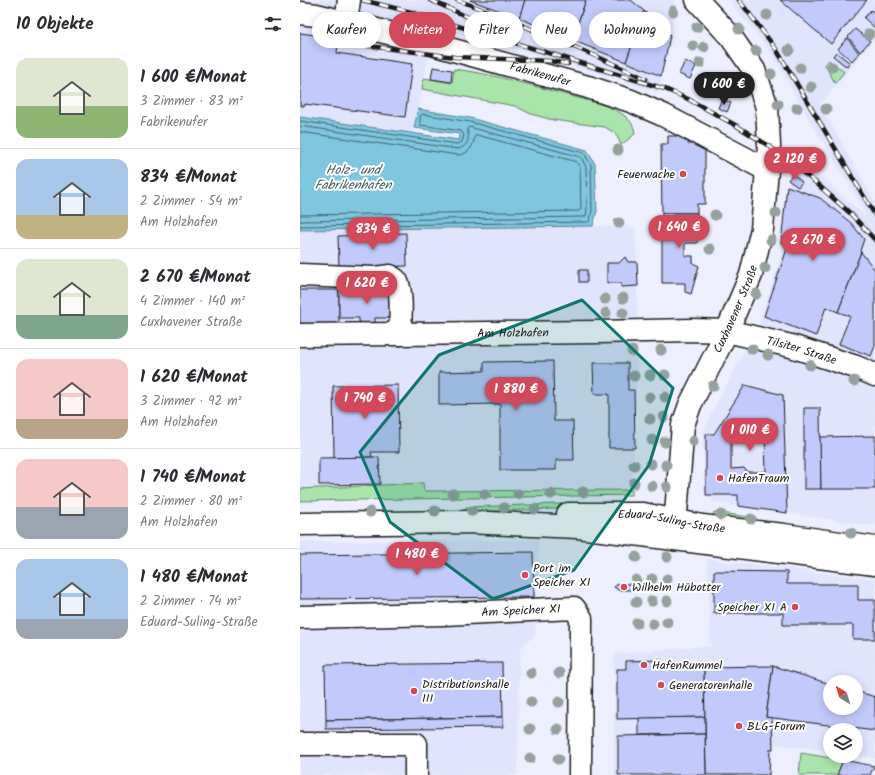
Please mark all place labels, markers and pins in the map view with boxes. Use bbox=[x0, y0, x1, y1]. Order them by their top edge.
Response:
pin: 1 600 € bbox=[687, 72, 761, 106]
pin: 2 120 € bbox=[758, 147, 832, 181]
place label: Feuerwache bbox=[617, 165, 676, 184]
marker: Feuerwache bbox=[678, 169, 688, 179]
pin: 1 640 € bbox=[642, 215, 716, 249]
pin: 834 € bbox=[345, 217, 401, 251]
pin: 2 670 € bbox=[776, 228, 850, 262]
pin: 1 620 € bbox=[330, 271, 404, 305]
pin: 1 880 € bbox=[479, 377, 553, 411]
pin: 1 740 € bbox=[328, 386, 402, 420]
pin: 1 010 € bbox=[713, 418, 787, 452]
place label: HafenTraum bbox=[728, 469, 790, 488]
marker: HafenTraum bbox=[715, 473, 725, 483]
pin: 1 480 € bbox=[380, 542, 454, 576]
place label: Port im Speicher XI bbox=[533, 559, 591, 592]
marker: Port im Speicher XI bbox=[520, 570, 530, 580]
place label: Wilhelm Hübotter bbox=[632, 578, 722, 597]
marker: Wilhelm Hübotter bbox=[619, 582, 629, 592]
place label: Speicher XI A bbox=[717, 598, 787, 617]
marker: Speicher XI A bbox=[790, 602, 800, 612]
place label: HafenRummel bbox=[652, 656, 722, 675]
marker: HafenRummel bbox=[639, 660, 649, 670]
place label: Distributionshalle III bbox=[422, 675, 510, 708]
place label: Generatorenhalle bbox=[669, 676, 753, 695]
marker: Generatorenhalle bbox=[656, 680, 666, 690]
marker: Distributionshalle III bbox=[409, 686, 419, 696]
place label: BLG-Forum bbox=[747, 717, 805, 736]
marker: BLG-Forum bbox=[734, 721, 744, 731]

